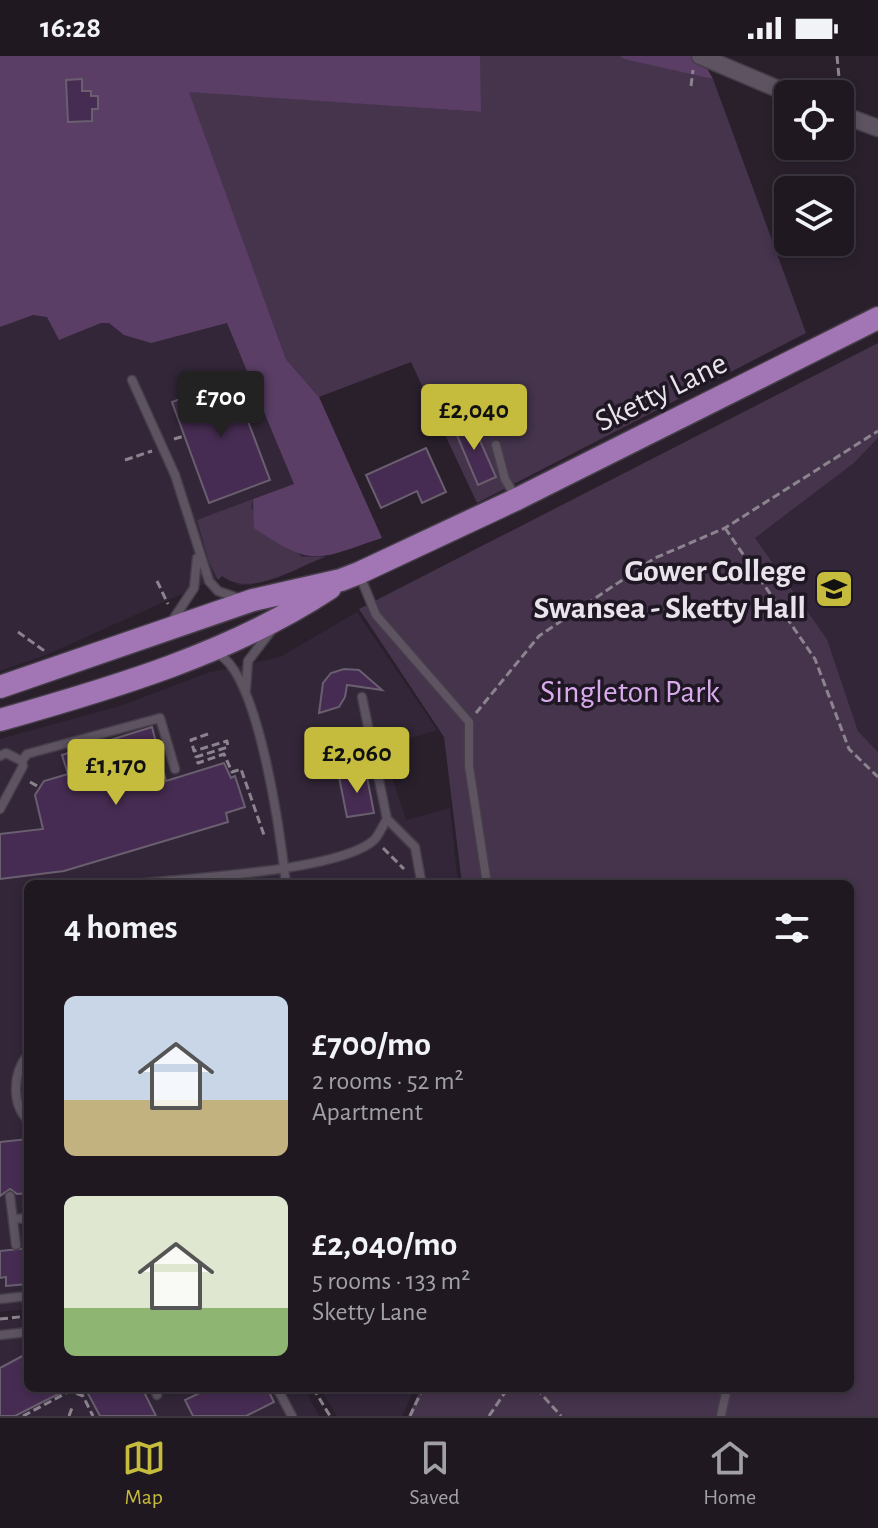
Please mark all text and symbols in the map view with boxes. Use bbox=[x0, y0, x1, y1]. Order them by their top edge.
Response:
text: 16:28 bbox=[40, 13, 101, 43]
map controls bbox=[774, 80, 854, 256]
button: locate bbox=[774, 80, 854, 160]
button: layers bbox=[774, 176, 854, 256]
street label: Sketty Lane bbox=[590, 346, 732, 438]
pin: £700 bbox=[174, 371, 268, 439]
text: £700 bbox=[196, 384, 246, 410]
pin: £2,040 bbox=[409, 384, 539, 452]
text: £2,040 bbox=[439, 397, 509, 423]
place label: Gower College Swansea - Sketty Hall bbox=[534, 555, 806, 624]
school or university icon: Gower College Swansea - Sketty Hall bbox=[813, 568, 855, 610]
park label: Singleton Park bbox=[540, 676, 720, 708]
pin: £2,060 bbox=[292, 727, 422, 795]
pin: £1,170 bbox=[51, 739, 181, 807]
text: £2,060 bbox=[322, 740, 392, 766]
text: £1,170 bbox=[85, 752, 147, 778]
icon: filters bbox=[770, 906, 814, 950]
text: 4 homes bbox=[64, 911, 178, 945]
icon: home bbox=[128, 1028, 224, 1124]
text: £700/mo bbox=[312, 1028, 431, 1062]
text: 2 rooms · 52 m² bbox=[312, 1068, 464, 1094]
text: Apartment bbox=[312, 1099, 423, 1125]
icon: home bbox=[128, 1228, 224, 1324]
text: £2,040/mo bbox=[312, 1228, 457, 1262]
text: 5 rooms · 133 m² bbox=[312, 1268, 470, 1294]
text: Sketty Lane bbox=[312, 1299, 427, 1325]
tab: Map bbox=[122, 1436, 166, 1510]
tab: Saved bbox=[409, 1436, 460, 1510]
tab: Home bbox=[703, 1436, 756, 1510]

